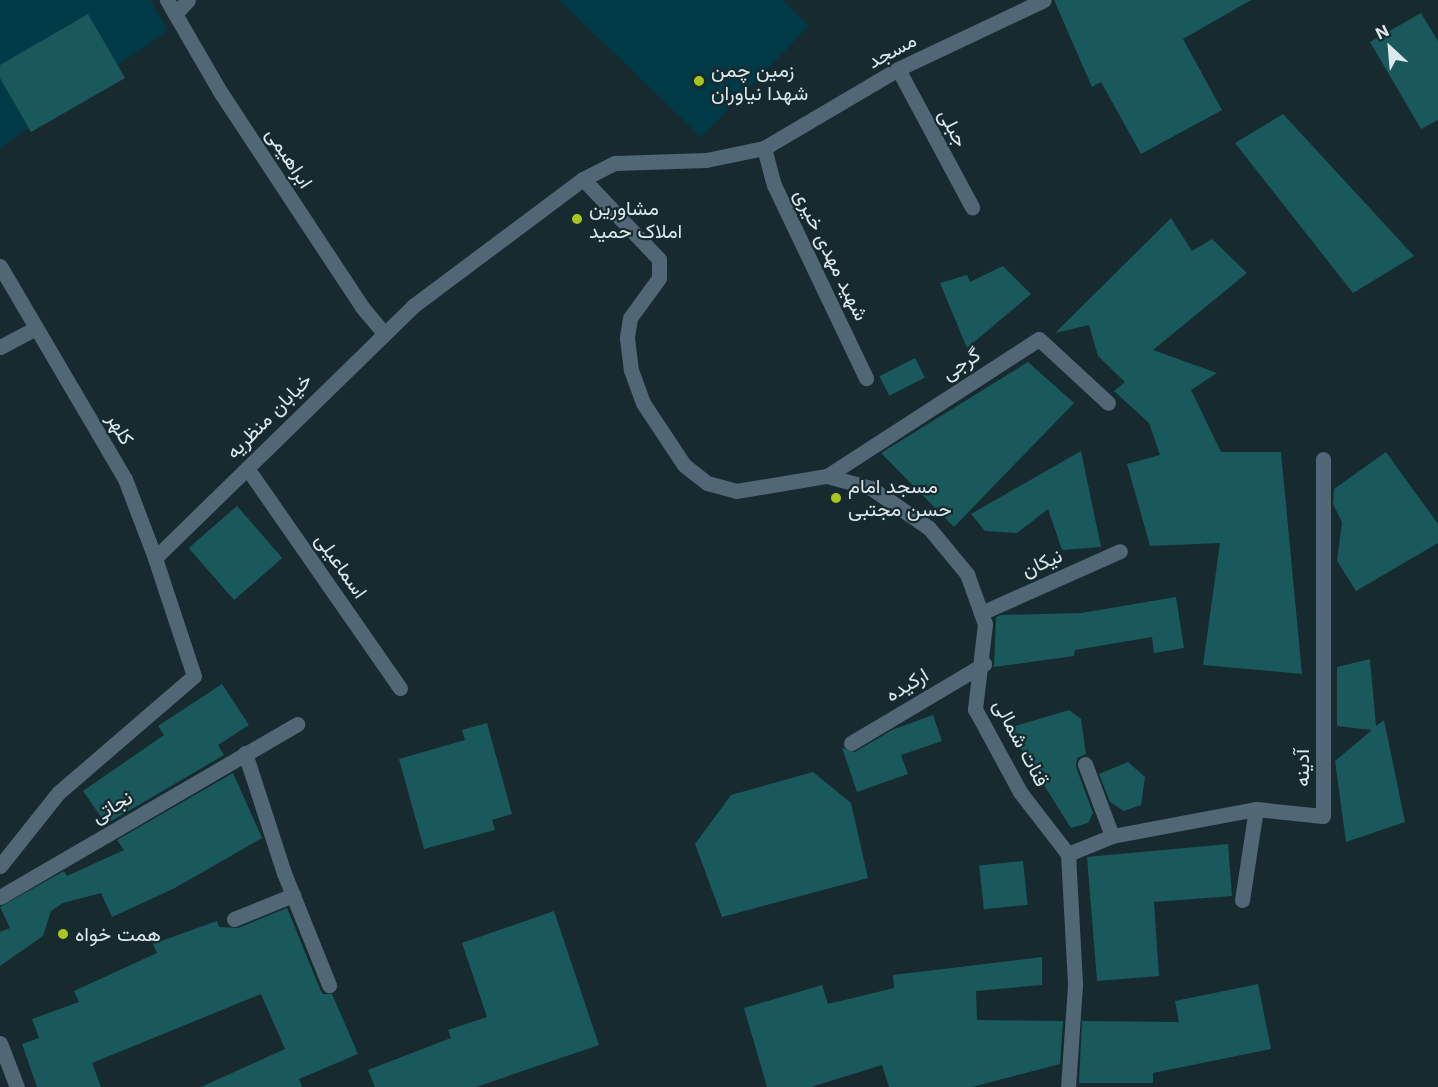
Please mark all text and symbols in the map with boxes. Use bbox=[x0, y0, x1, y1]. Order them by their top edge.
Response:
north arrow bbox=[1360, 18, 1420, 78]
text: N bbox=[1372, 20, 1392, 43]
street label: مسجد bbox=[863, 28, 921, 74]
place label: زمین چمن شهدا نیاوران bbox=[711, 58, 808, 105]
marker: زمین چمن شهدا نیاوران bbox=[692, 74, 706, 88]
street label: جبلی bbox=[933, 105, 973, 151]
street label: ابراهیمی bbox=[261, 123, 317, 193]
street label: شهید مهدی خیری bbox=[789, 185, 873, 325]
place label: مشاورین املاک حمید bbox=[589, 196, 682, 243]
marker: مشاورین املاک حمید bbox=[570, 212, 584, 226]
street label: گرجی bbox=[937, 343, 985, 385]
street label: خیابان منظریه bbox=[221, 368, 317, 464]
street label: کلهر bbox=[101, 409, 139, 449]
place label: مسجد امام حسن مجتبی bbox=[848, 474, 952, 521]
marker: مسجد امام حسن مجتبی bbox=[829, 491, 843, 505]
street label: اسماعیلی bbox=[310, 529, 372, 603]
street label: نیکان bbox=[1018, 544, 1066, 582]
street label: ارکیده bbox=[881, 663, 933, 707]
street label: قنات شمالى bbox=[988, 695, 1054, 791]
street label: آدینه bbox=[1290, 749, 1314, 787]
street label: نجاتی bbox=[87, 785, 137, 829]
place label: همت خواه bbox=[75, 922, 161, 946]
marker: همت خواه bbox=[56, 927, 70, 941]

